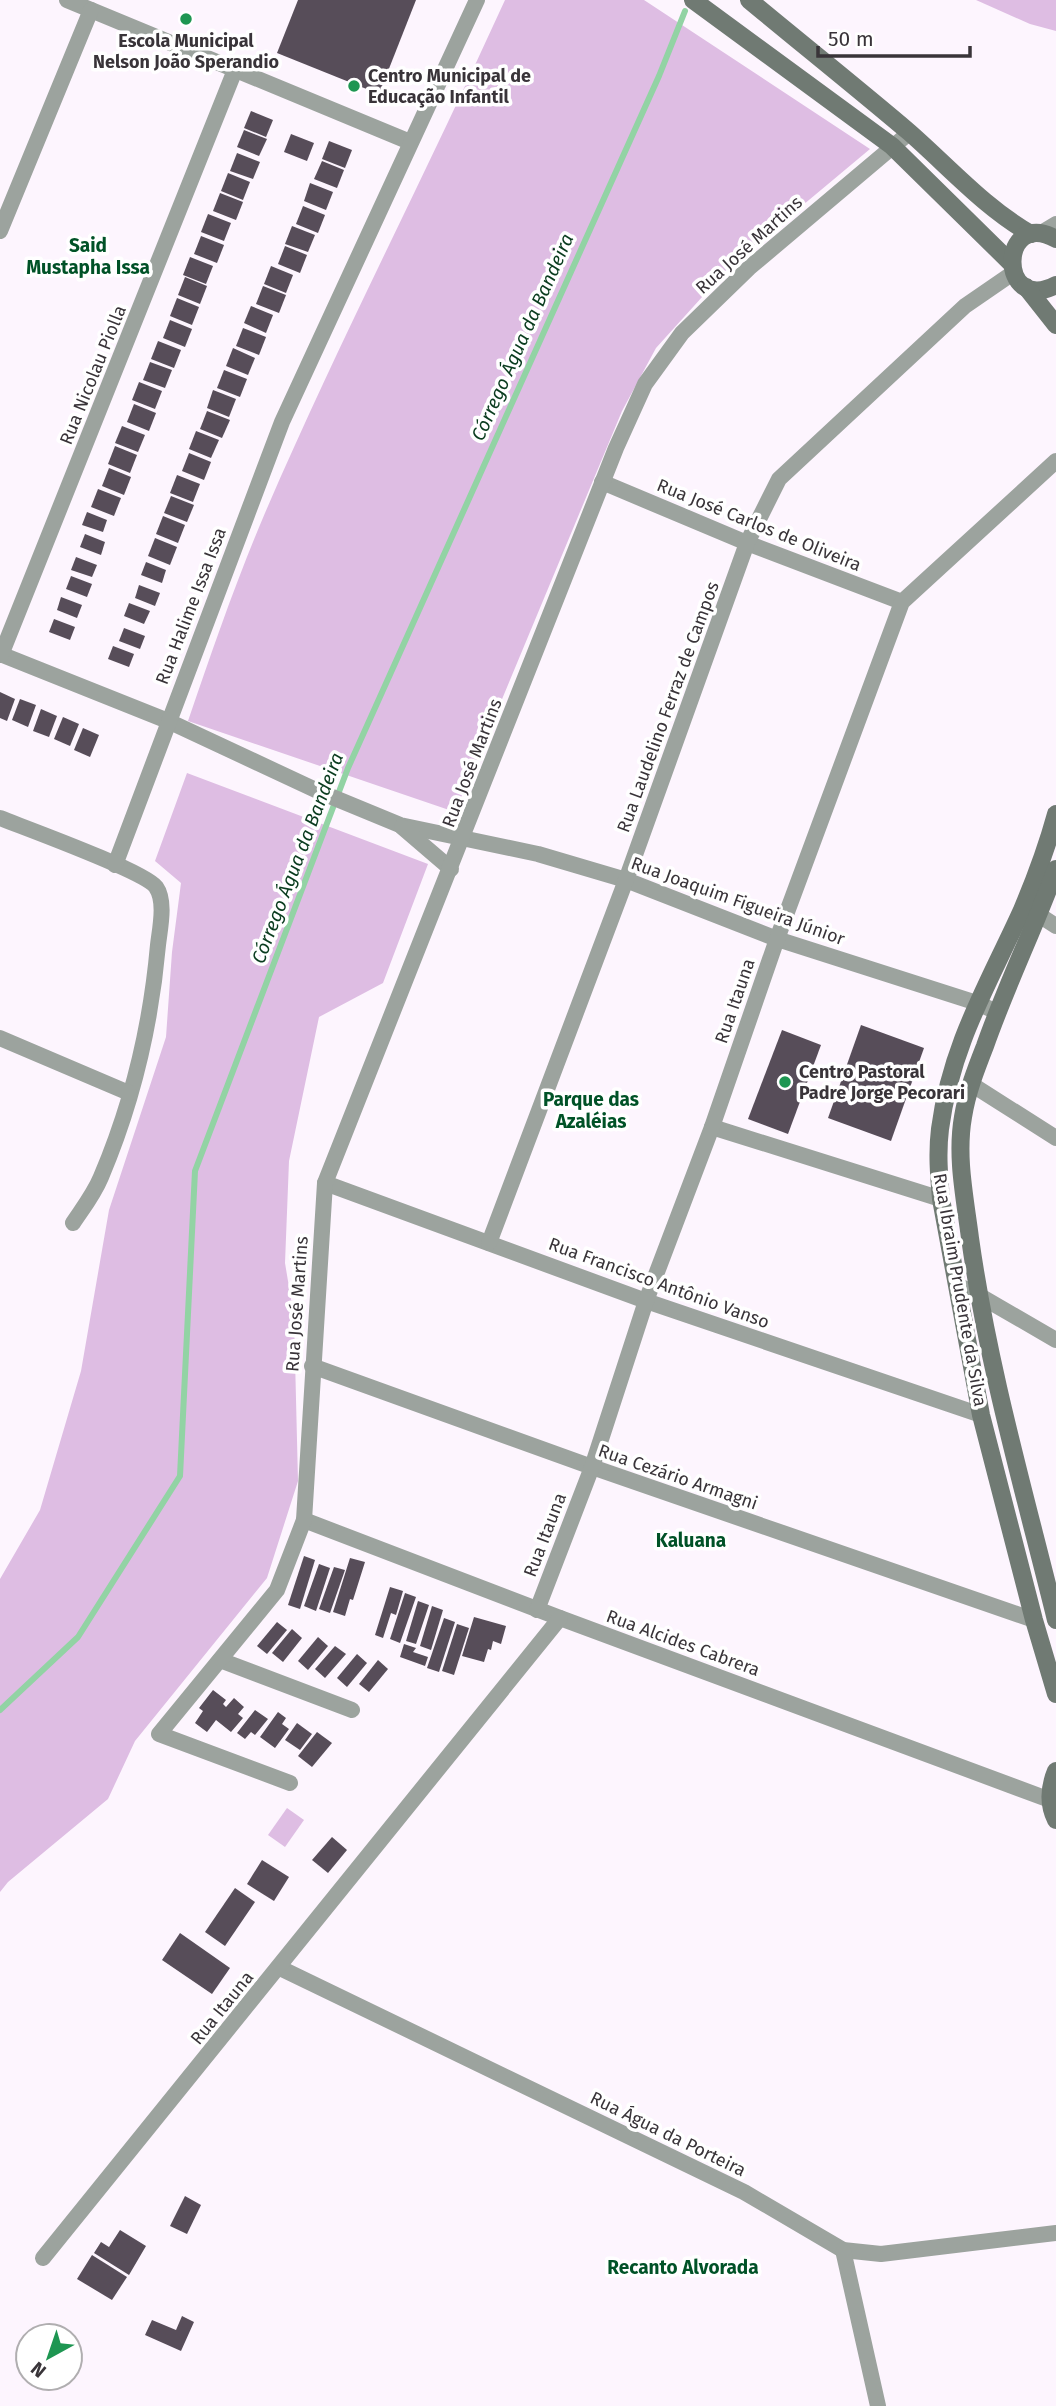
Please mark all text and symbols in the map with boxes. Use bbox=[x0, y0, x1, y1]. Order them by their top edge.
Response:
marker: Escola Municipal Nelson João Sperandio bbox=[178, 11, 194, 27]
scale bar bbox=[818, 14, 970, 58]
text: 50 m bbox=[828, 26, 874, 52]
place label: Escola Municipal Nelson João Sperandio bbox=[93, 30, 279, 73]
place label: Centro Municipal de Educação Infantil bbox=[368, 65, 531, 108]
marker: Centro Municipal de Educação Infantil bbox=[346, 78, 362, 94]
street label: Rua José Martins bbox=[691, 191, 807, 299]
water label: Córrego Água da Bandeira bbox=[466, 230, 579, 444]
district label: Said Mustapha Issa bbox=[26, 234, 150, 279]
street label: Rua Nicolau Piolla bbox=[55, 302, 131, 448]
street label: Rua José Carlos de Oliveira bbox=[654, 474, 864, 576]
street label: Rua Halime Issa Issa bbox=[151, 525, 231, 687]
street label: Rua Laudelino Ferraz de Campos bbox=[612, 578, 724, 836]
street label: Rua José Martins bbox=[437, 695, 507, 831]
water label: Córrego Água da Bandeira bbox=[247, 749, 348, 967]
street label: Rua Joaquim Figueira Júnior bbox=[628, 852, 848, 950]
street label: Rua Itauna bbox=[710, 956, 760, 1046]
place label: Centro Pastoral Padre Jorge Pecorari bbox=[799, 1061, 965, 1104]
marker: Centro Pastoral Padre Jorge Pecorari bbox=[777, 1074, 793, 1090]
district label: Parque das Azaléias bbox=[543, 1088, 639, 1133]
street label: Rua Ibraim Prudente da Silva bbox=[929, 1172, 991, 1408]
street label: Rua Francisco Antônio Vanso bbox=[546, 1233, 772, 1333]
street label: Rua José Martins bbox=[281, 1235, 313, 1373]
street label: Rua Cezário Armagni bbox=[595, 1439, 761, 1515]
street label: Rua Itauna bbox=[519, 1490, 571, 1580]
district label: Kaluana bbox=[656, 1529, 726, 1552]
street label: Rua Alcides Cabrera bbox=[603, 1605, 763, 1681]
street label: Rua Itauna bbox=[186, 1967, 258, 2049]
street label: Rua Água da Porteira bbox=[587, 2086, 750, 2181]
district label: Recanto Alvorada bbox=[607, 2256, 759, 2279]
north arrow bbox=[14, 2322, 84, 2392]
text: N bbox=[26, 2357, 51, 2383]

